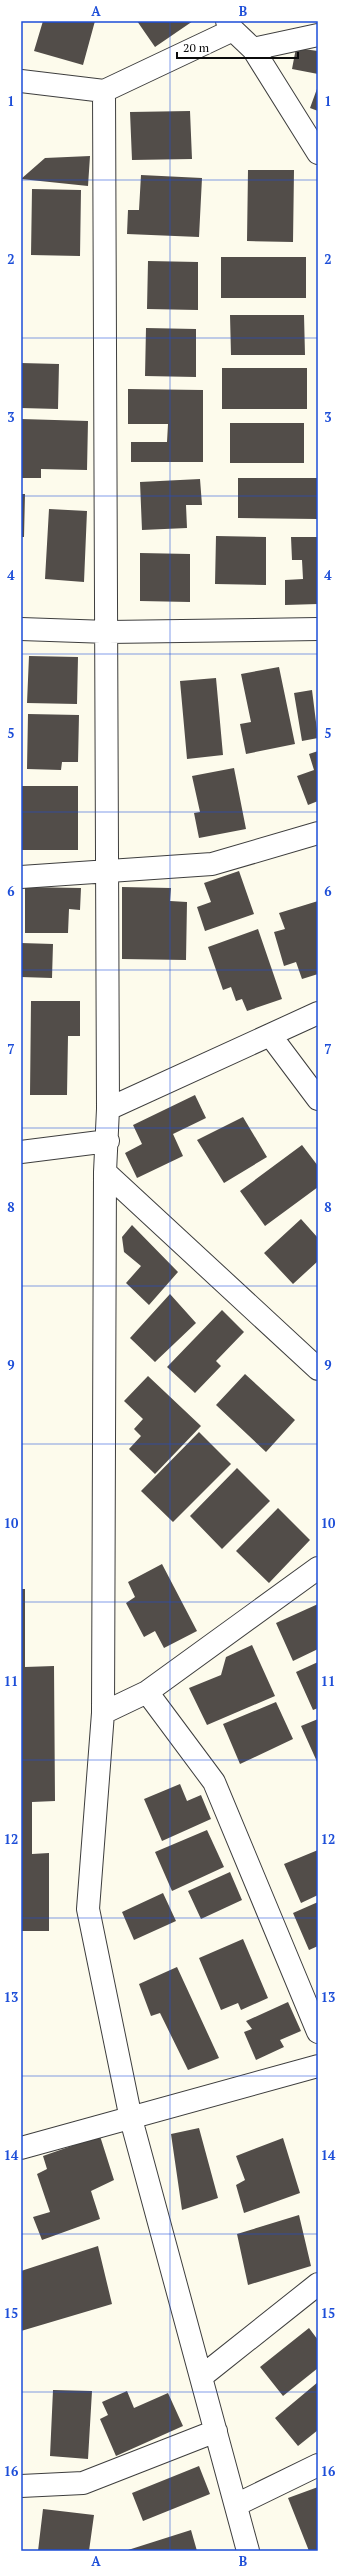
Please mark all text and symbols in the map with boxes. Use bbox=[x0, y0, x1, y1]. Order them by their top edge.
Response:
text: A bbox=[91, 2, 101, 20]
text: B bbox=[239, 2, 247, 20]
scale bar bbox=[177, 34, 298, 60]
text: 20 m bbox=[183, 40, 210, 55]
text: 1 bbox=[7, 92, 15, 110]
text: 1 bbox=[324, 92, 332, 110]
text: 2 bbox=[7, 250, 15, 268]
text: 2 bbox=[324, 250, 332, 268]
text: 3 bbox=[7, 408, 15, 426]
text: 3 bbox=[324, 408, 332, 426]
text: 4 bbox=[7, 566, 15, 584]
text: 4 bbox=[324, 566, 332, 584]
text: 5 bbox=[7, 724, 15, 742]
text: 5 bbox=[324, 724, 332, 742]
text: 6 bbox=[7, 882, 15, 900]
text: 6 bbox=[324, 882, 332, 900]
text: 7 bbox=[7, 1040, 15, 1058]
text: 7 bbox=[324, 1040, 332, 1058]
text: 8 bbox=[7, 1198, 15, 1216]
text: 8 bbox=[324, 1198, 332, 1216]
text: 9 bbox=[7, 1356, 15, 1374]
text: 9 bbox=[324, 1356, 332, 1374]
text: 10 bbox=[4, 1514, 19, 1532]
text: 10 bbox=[321, 1514, 336, 1532]
text: 11 bbox=[4, 1672, 18, 1690]
text: 11 bbox=[321, 1672, 335, 1690]
text: 12 bbox=[4, 1830, 18, 1848]
text: 12 bbox=[321, 1830, 335, 1848]
text: 13 bbox=[4, 1988, 18, 2006]
text: 13 bbox=[321, 1988, 335, 2006]
text: 14 bbox=[4, 2146, 19, 2164]
text: 14 bbox=[321, 2146, 336, 2164]
text: 15 bbox=[4, 2304, 18, 2322]
text: 15 bbox=[321, 2304, 335, 2322]
text: 16 bbox=[4, 2462, 18, 2480]
text: 16 bbox=[321, 2462, 335, 2480]
text: A bbox=[91, 2552, 101, 2570]
text: B bbox=[239, 2552, 247, 2570]

